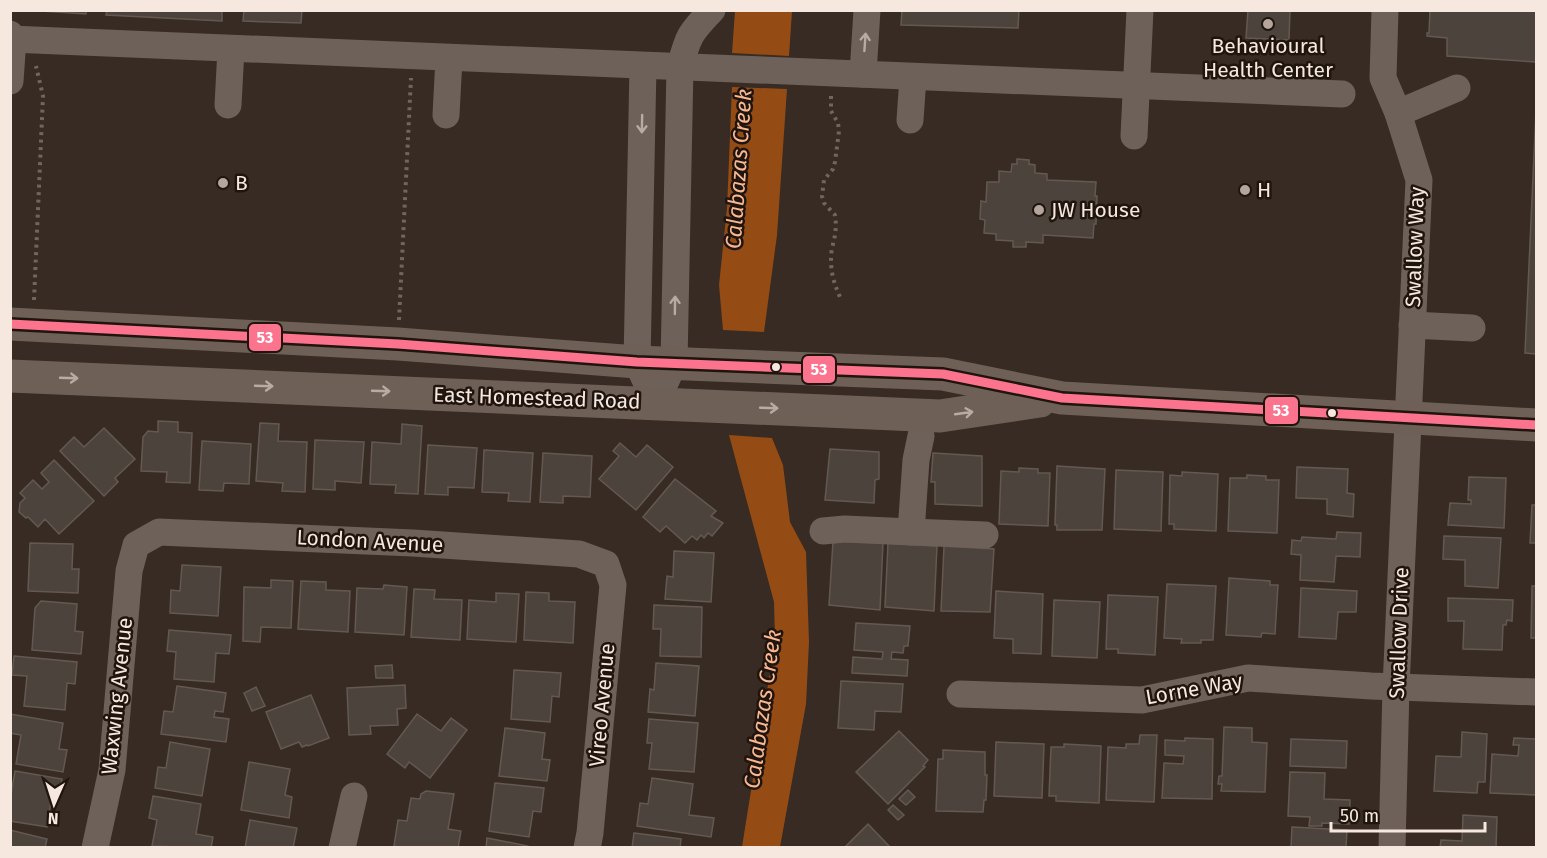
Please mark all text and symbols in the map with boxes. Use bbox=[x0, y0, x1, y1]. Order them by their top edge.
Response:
marker: Behavioural Health Center bbox=[1261, 17, 1275, 31]
one-way arrow bbox=[860, 33, 871, 53]
place label: Behavioural Health Center bbox=[1203, 33, 1333, 83]
water label: Calabazas Creek bbox=[719, 88, 758, 250]
one-way arrow bbox=[636, 114, 648, 134]
place label: B bbox=[235, 170, 248, 196]
marker: B bbox=[216, 176, 230, 190]
place label: H bbox=[1257, 177, 1271, 203]
marker: H bbox=[1238, 183, 1252, 197]
street label: Swallow Way bbox=[1400, 186, 1430, 308]
place label: JW House bbox=[1051, 197, 1140, 223]
marker: JW House bbox=[1032, 203, 1046, 217]
one-way arrow bbox=[669, 295, 680, 315]
line badge: 53 bbox=[248, 323, 282, 352]
text: 53 bbox=[257, 328, 273, 347]
line badge: 53 bbox=[802, 355, 836, 384]
text: 53 bbox=[811, 360, 827, 379]
unlabelled marker bbox=[770, 361, 782, 373]
one-way arrow bbox=[58, 373, 78, 384]
one-way arrow bbox=[253, 381, 273, 392]
street label: East Homestead Road bbox=[433, 381, 641, 415]
one-way arrow bbox=[370, 386, 390, 397]
line badge: 53 bbox=[1264, 396, 1299, 425]
text: 53 bbox=[1273, 401, 1289, 420]
one-way arrow bbox=[759, 402, 779, 413]
one-way arrow bbox=[953, 407, 973, 418]
unlabelled marker bbox=[1326, 407, 1338, 419]
street label: London Avenue bbox=[296, 524, 444, 558]
street label: Swallow Drive bbox=[1384, 567, 1414, 699]
street label: Waxwing Avenue bbox=[96, 616, 138, 776]
water label: Calabazas Creek bbox=[738, 628, 787, 790]
street label: Vireo Avenue bbox=[584, 642, 620, 768]
street label: Lorne Way bbox=[1144, 668, 1245, 710]
north arrow bbox=[24, 774, 84, 834]
scale bar bbox=[1331, 795, 1486, 833]
text: 50 m bbox=[1340, 805, 1379, 827]
text: N bbox=[47, 809, 59, 828]

